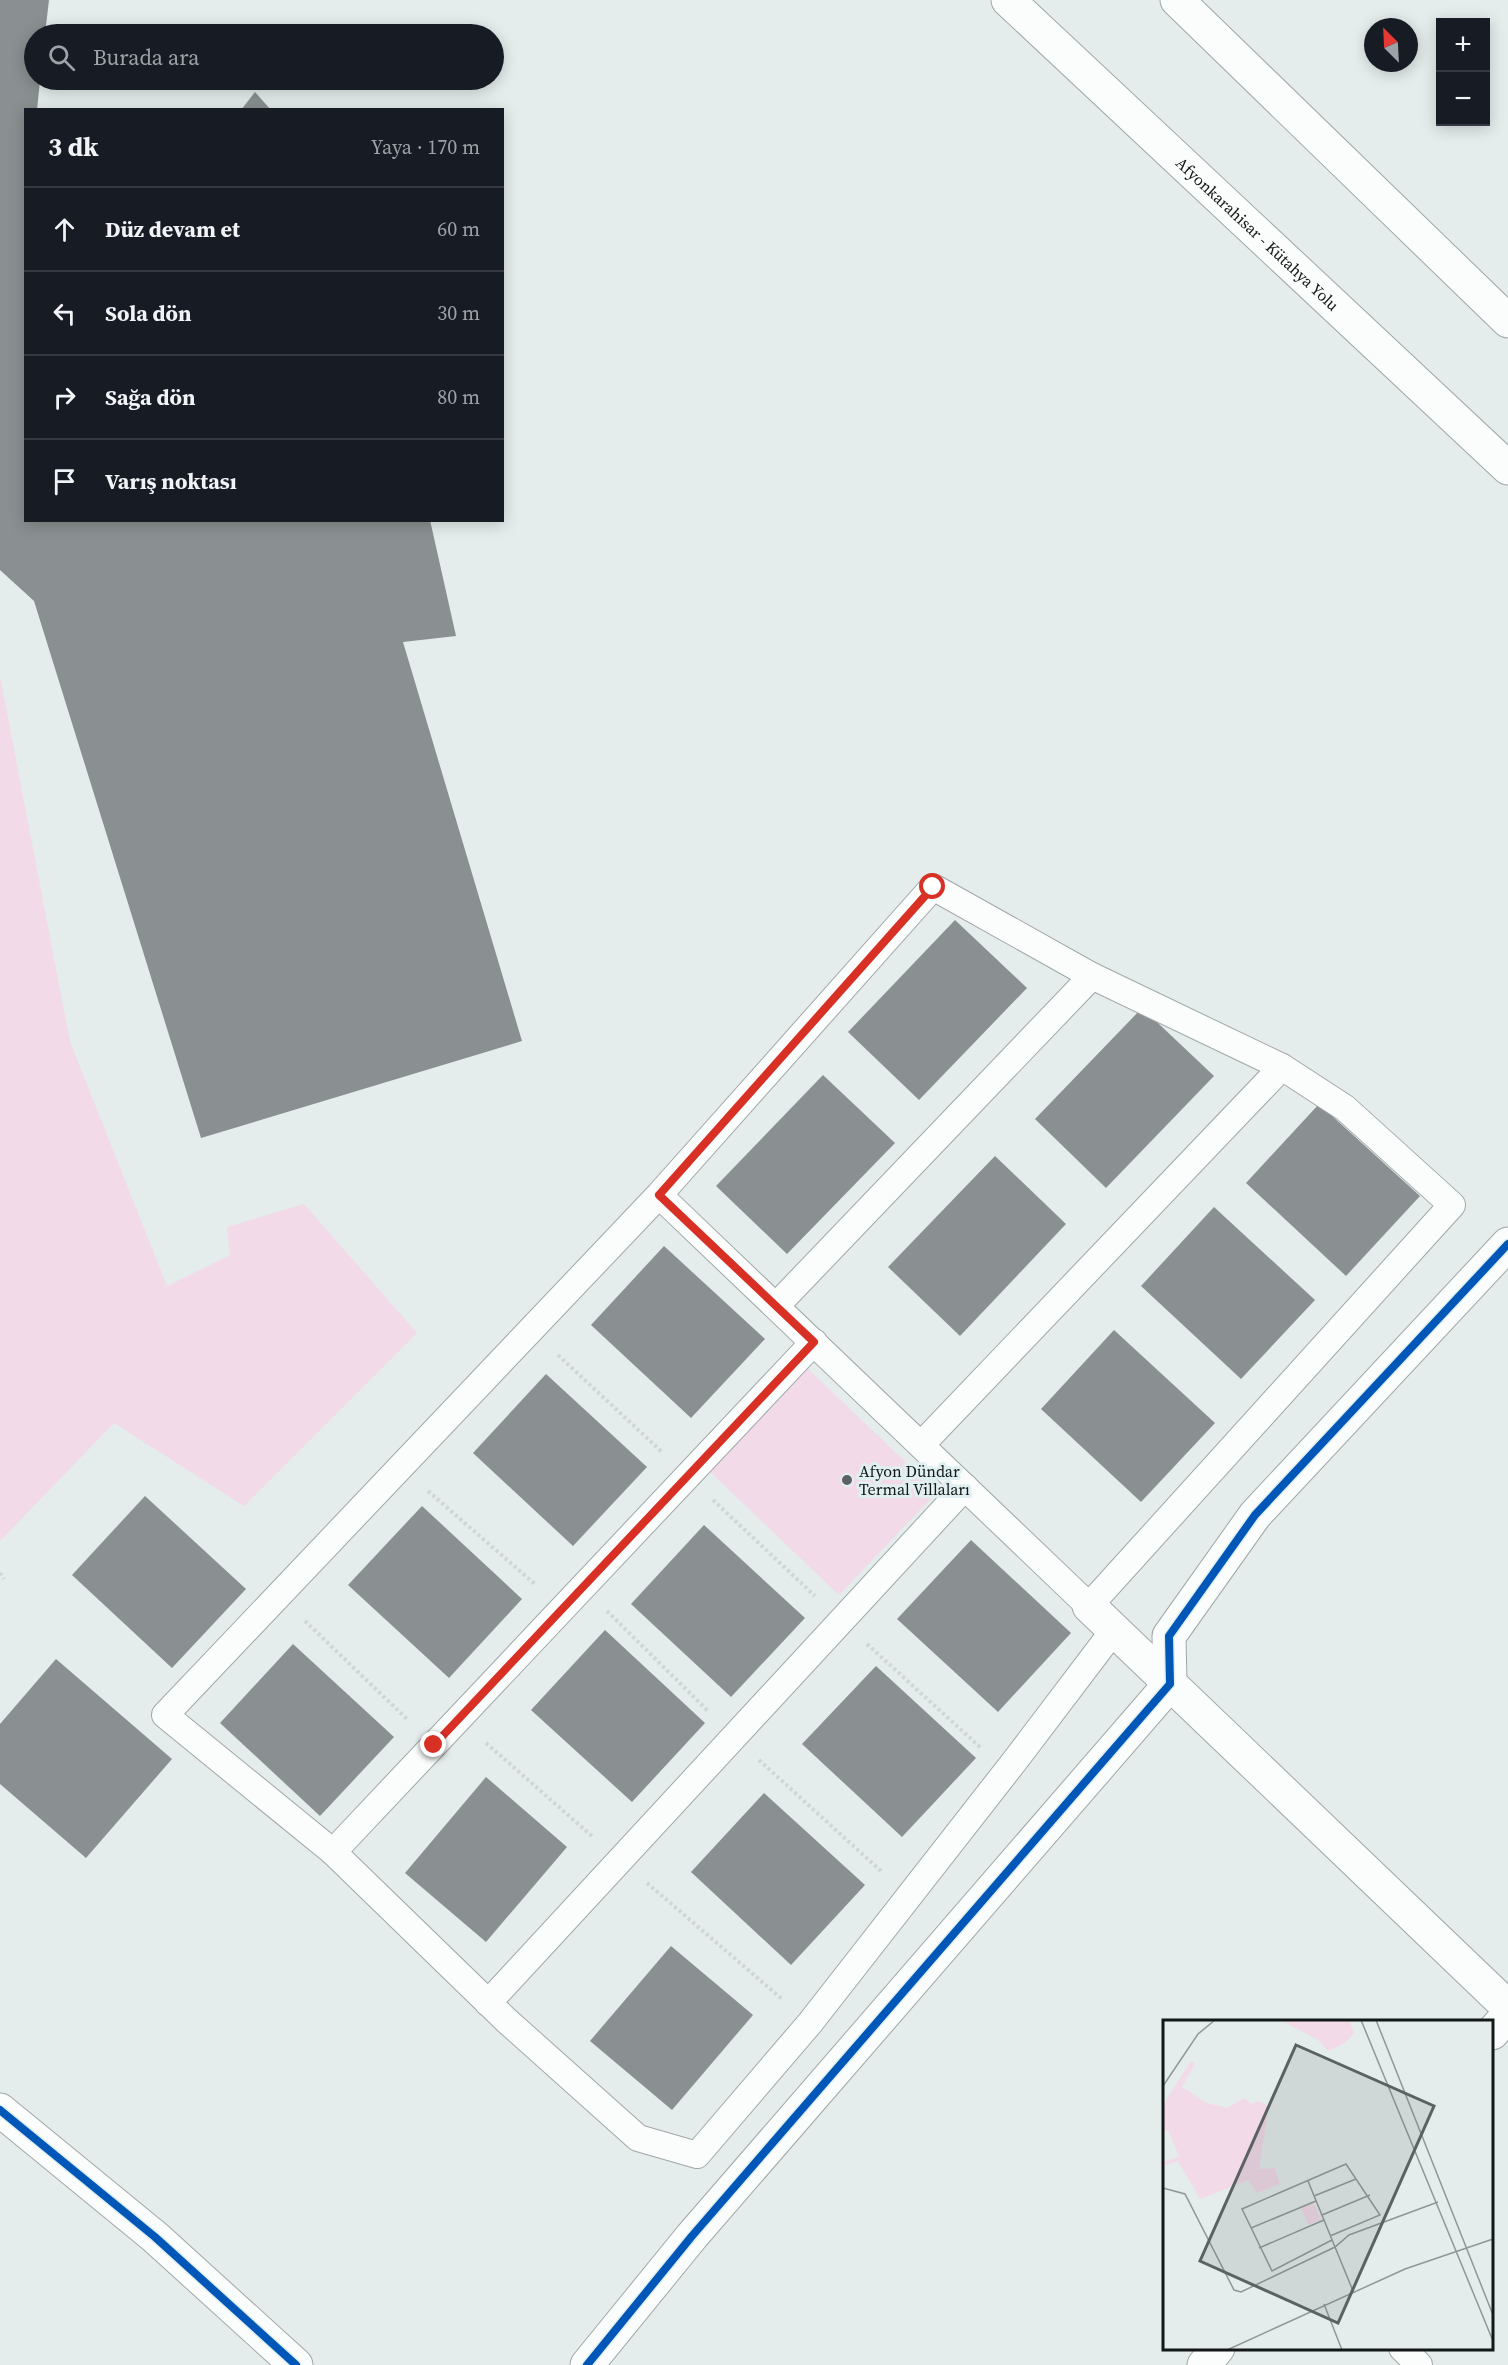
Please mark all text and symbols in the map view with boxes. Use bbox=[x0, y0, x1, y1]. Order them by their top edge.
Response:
north arrow bbox=[1364, 18, 1418, 72]
map controls bbox=[1436, 18, 1490, 126]
button: + bbox=[1436, 18, 1490, 72]
search box bbox=[24, 24, 504, 90]
icon: search bbox=[45, 41, 78, 74]
text: Burada ara bbox=[93, 42, 199, 72]
button: − bbox=[1436, 72, 1490, 126]
text: 3 dk bbox=[48, 129, 99, 165]
text: Yaya · 170 m bbox=[371, 133, 480, 161]
street label: Afyonkarahisar - Kütahya Yolu bbox=[1171, 152, 1344, 316]
icon: ahead bbox=[48, 213, 81, 246]
text: Düz devam et bbox=[105, 214, 240, 244]
text: 60 m bbox=[437, 215, 480, 243]
icon: left bbox=[48, 297, 81, 330]
text: Sola dön bbox=[105, 298, 192, 328]
text: 30 m bbox=[437, 299, 480, 327]
icon: right bbox=[48, 381, 81, 414]
text: Sağa dön bbox=[105, 382, 195, 412]
text: 80 m bbox=[437, 383, 480, 411]
icon: arrive bbox=[48, 465, 81, 498]
text: Varış noktası bbox=[105, 466, 237, 496]
route start bbox=[919, 873, 945, 899]
place label: Afyon Dündar Termal Villaları bbox=[859, 1460, 970, 1500]
marker: Afyon Dündar Termal Villaları bbox=[840, 1473, 854, 1487]
route end bbox=[420, 1731, 446, 1757]
inset map bbox=[1163, 2020, 1493, 2350]

